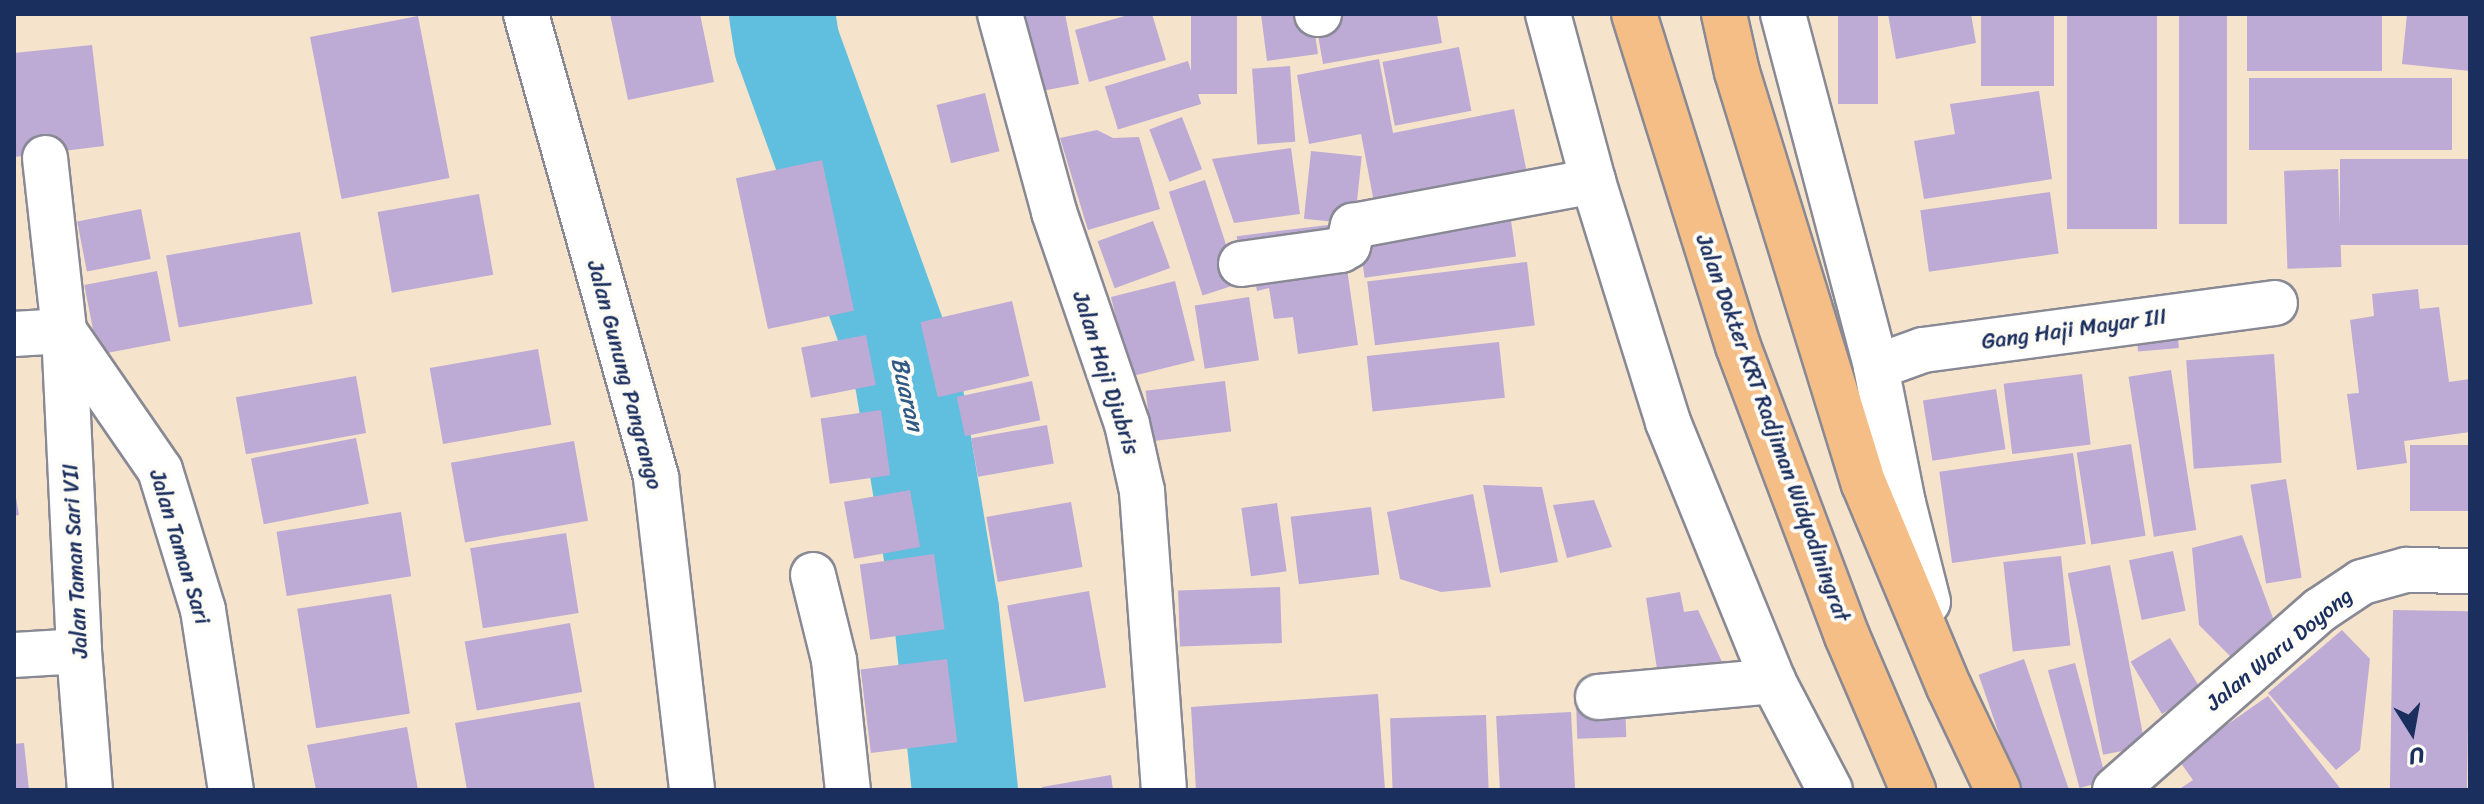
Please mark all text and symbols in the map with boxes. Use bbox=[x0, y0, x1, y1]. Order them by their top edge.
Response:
street label: Jalan Dokter KRT Radjiman Widyodiningrat bbox=[1690, 230, 1856, 626]
street label: Jalan Gunung Pangrango bbox=[582, 258, 668, 492]
street label: Jalan Haji Djubris bbox=[1067, 288, 1145, 458]
street label: Gang Haji Mayar III bbox=[1979, 303, 2169, 355]
water label: Buaran bbox=[885, 354, 929, 434]
street label: Jalan Taman Sari VII bbox=[57, 462, 93, 660]
street label: Jalan Taman Sari bbox=[144, 465, 216, 629]
street label: Jalan Waru Doyong bbox=[2200, 582, 2358, 716]
north arrow bbox=[2372, 692, 2452, 772]
text: U bbox=[2406, 736, 2428, 777]

